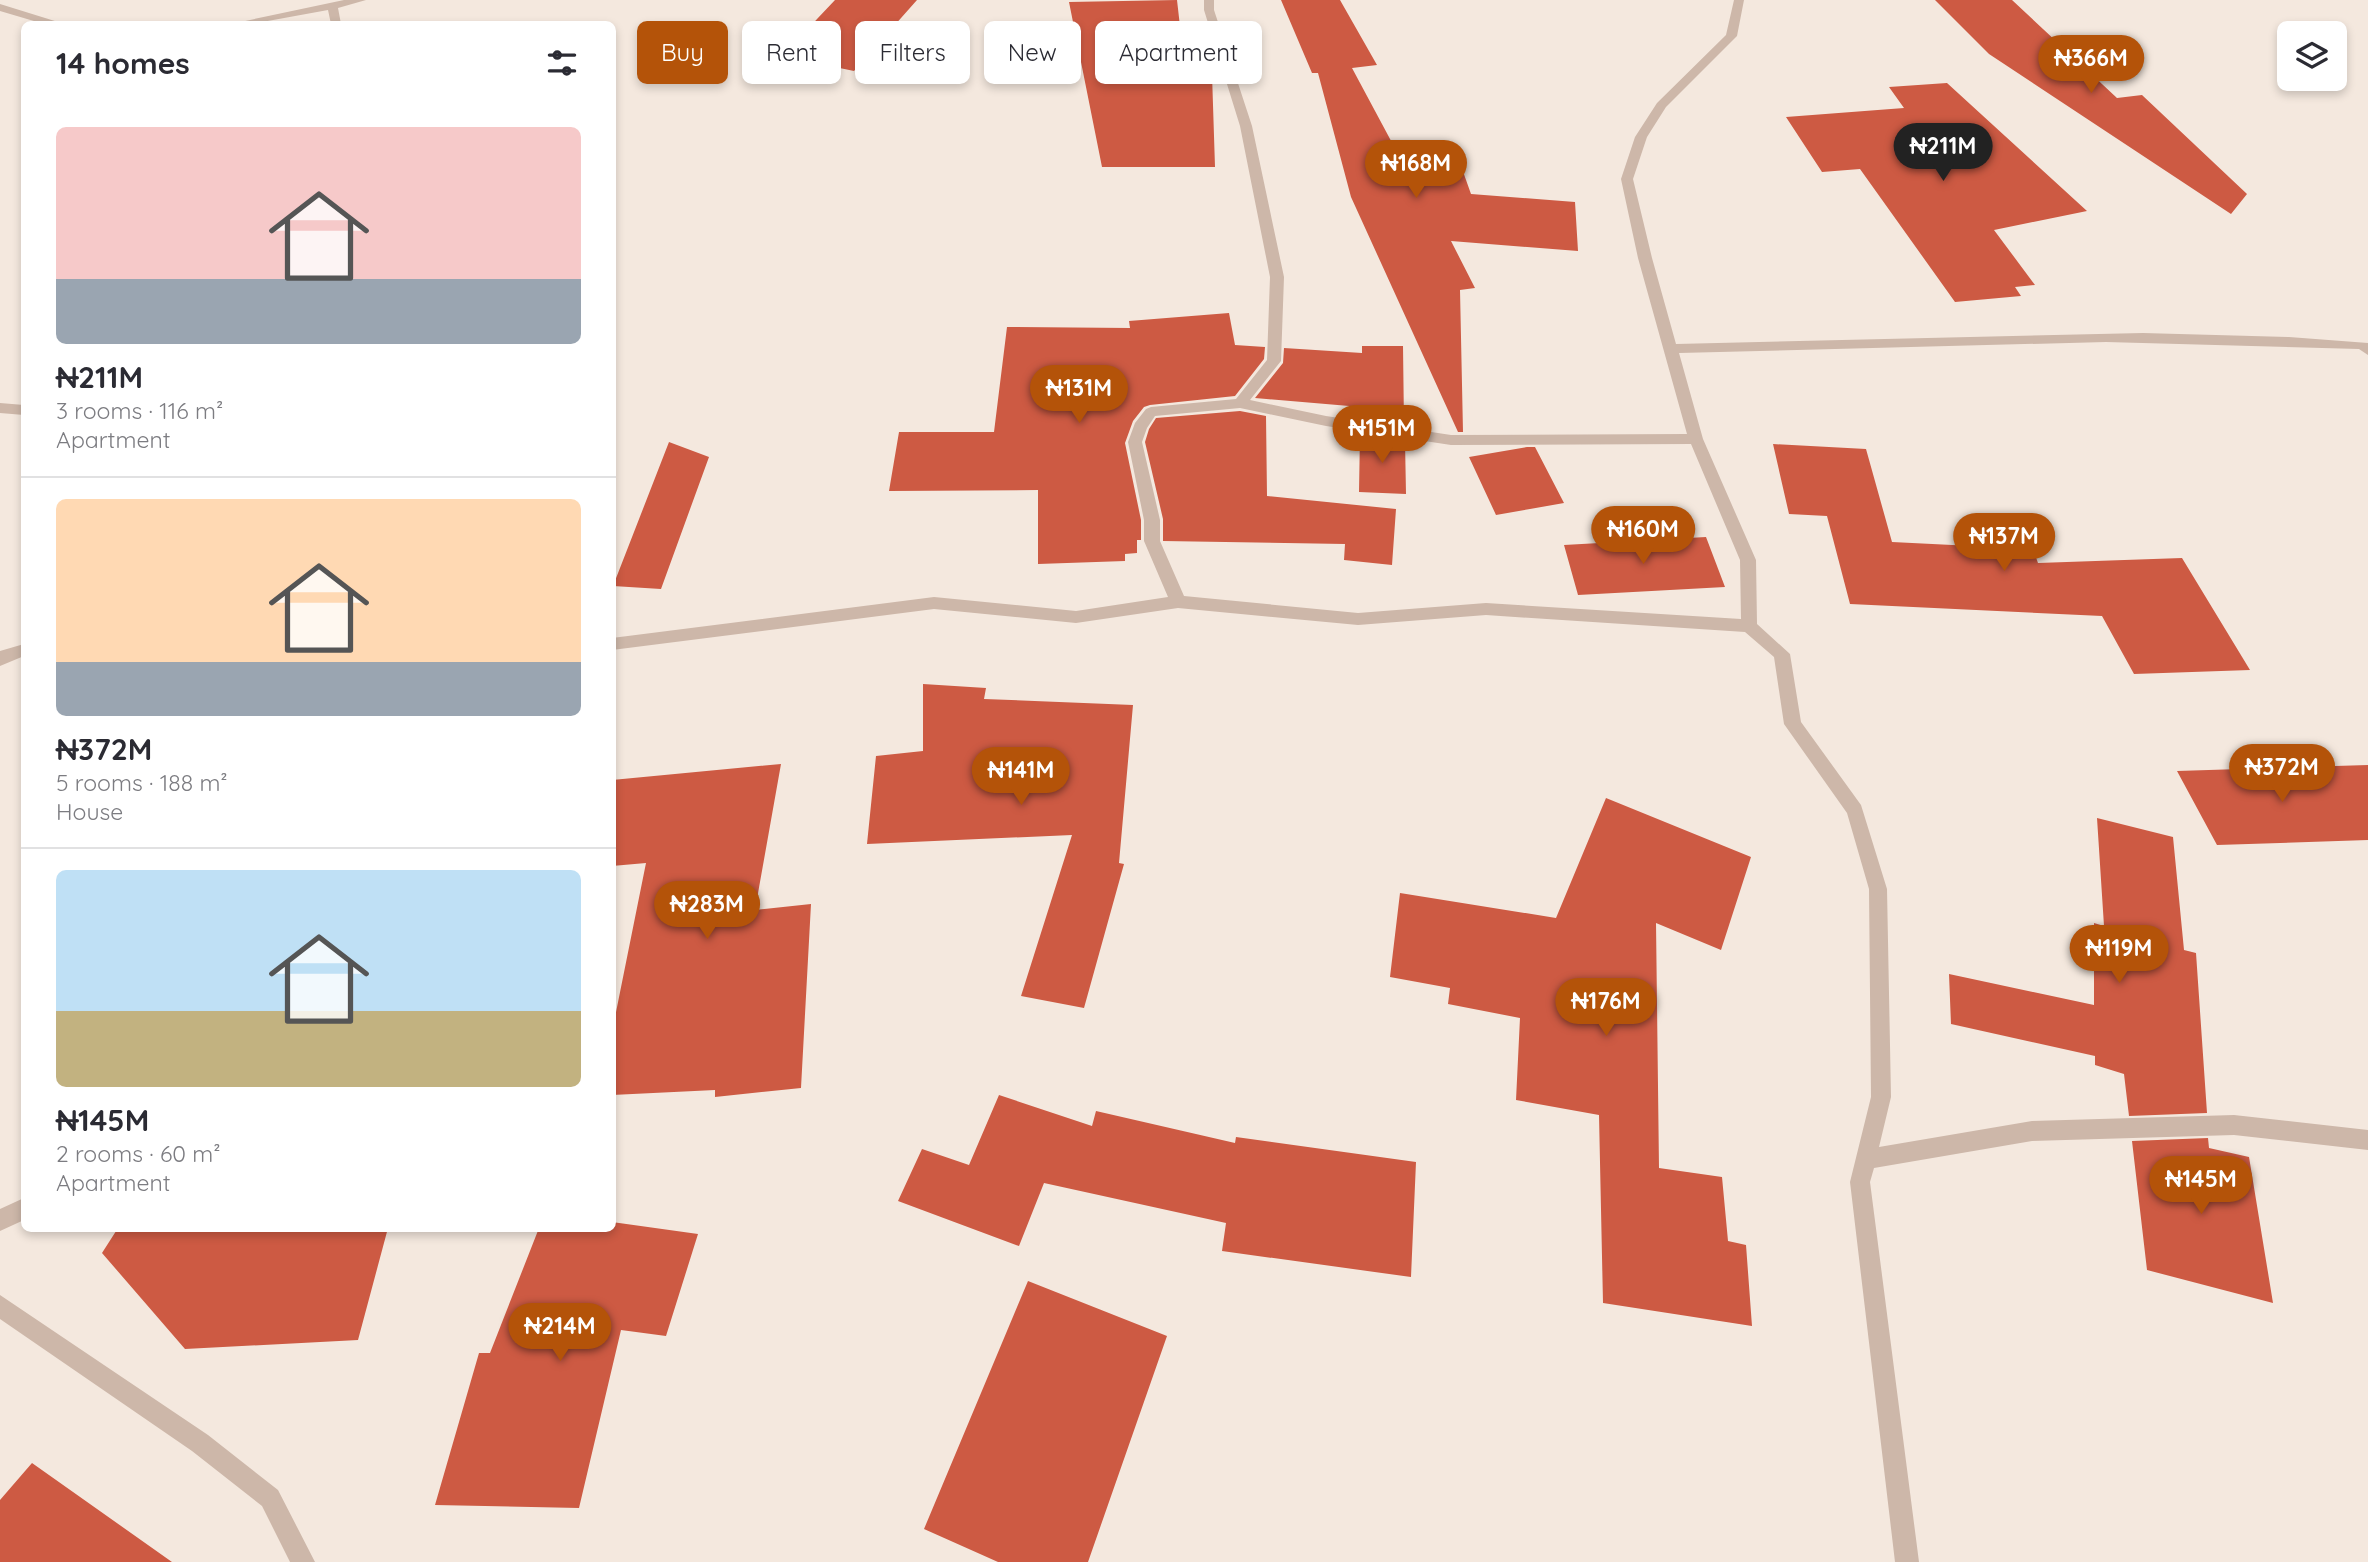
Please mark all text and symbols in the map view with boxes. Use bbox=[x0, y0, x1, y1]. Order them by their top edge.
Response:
chip: Buy bbox=[637, 21, 728, 84]
chip: Rent bbox=[742, 21, 841, 84]
chip: Filters bbox=[855, 21, 970, 84]
chip: New bbox=[984, 21, 1081, 84]
chip: Apartment bbox=[1095, 21, 1262, 84]
map controls bbox=[2277, 21, 2347, 91]
button: layers bbox=[2277, 21, 2347, 91]
pin: ₦366M bbox=[2042, 36, 2140, 95]
text: ₦366M bbox=[2054, 43, 2128, 72]
text: 14 homes bbox=[56, 44, 190, 82]
icon: filters bbox=[543, 44, 581, 82]
pin: ₦211M bbox=[1894, 124, 1992, 183]
text: ₦211M bbox=[1910, 131, 1976, 160]
pin: ₦168M bbox=[1367, 140, 1465, 200]
text: ₦168M bbox=[1381, 148, 1451, 177]
icon: home bbox=[256, 173, 382, 299]
text: ₦211M bbox=[56, 358, 143, 396]
pin: ₦131M bbox=[1030, 366, 1128, 425]
text: ₦131M bbox=[1046, 373, 1112, 402]
text: 3 rooms · 116 m² bbox=[56, 396, 223, 425]
pin: ₦151M bbox=[1333, 406, 1431, 465]
text: ₦151M bbox=[1349, 413, 1415, 442]
text: Apartment bbox=[56, 425, 170, 454]
pin: ₦160M bbox=[1594, 506, 1692, 566]
text: ₦160M bbox=[1607, 514, 1679, 543]
pin: ₦137M bbox=[1955, 514, 2053, 573]
text: ₦137M bbox=[1969, 521, 2039, 550]
icon: home bbox=[256, 545, 382, 671]
text: ₦372M bbox=[56, 730, 152, 768]
pin: ₦372M bbox=[2233, 744, 2331, 804]
pin: ₦141M bbox=[972, 748, 1070, 807]
text: ₦372M bbox=[2245, 752, 2319, 781]
text: ₦141M bbox=[988, 755, 1054, 784]
text: 5 rooms · 188 m² bbox=[56, 768, 228, 797]
text: House bbox=[56, 797, 123, 826]
pin: ₦283M bbox=[658, 881, 756, 941]
text: ₦283M bbox=[670, 889, 744, 918]
icon: home bbox=[256, 916, 382, 1042]
pin: ₦119M bbox=[2070, 926, 2168, 985]
text: ₦119M bbox=[2086, 933, 2152, 962]
pin: ₦176M bbox=[1557, 978, 1655, 1038]
text: ₦176M bbox=[1571, 986, 1641, 1015]
text: ₦145M bbox=[56, 1101, 149, 1139]
text: 2 rooms · 60 m² bbox=[56, 1139, 221, 1168]
pin: ₦145M bbox=[2152, 1156, 2250, 1216]
text: ₦145M bbox=[2165, 1164, 2237, 1193]
text: Apartment bbox=[56, 1168, 170, 1197]
pin: ₦214M bbox=[511, 1304, 609, 1363]
text: ₦214M bbox=[524, 1311, 596, 1340]

